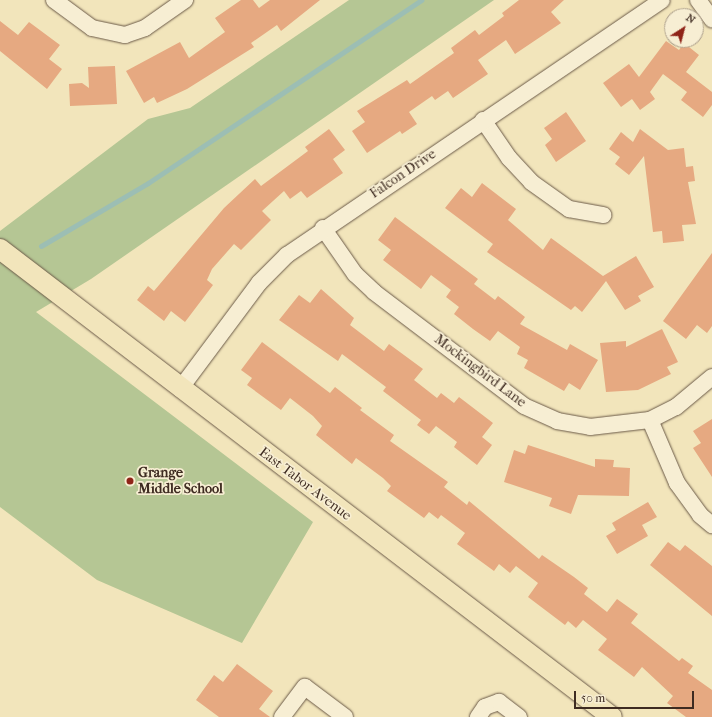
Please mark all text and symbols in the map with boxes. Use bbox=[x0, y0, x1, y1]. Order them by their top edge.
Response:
north arrow bbox=[664, 8, 704, 48]
text: N bbox=[684, 11, 698, 26]
street label: Falcon Drive bbox=[367, 146, 439, 202]
street label: Mockingbird Lane bbox=[431, 331, 529, 411]
street label: East Tabor Avenue bbox=[255, 444, 355, 524]
place label: Grange Middle School bbox=[138, 465, 223, 498]
marker: Grange Middle School bbox=[125, 476, 135, 486]
scale bar bbox=[576, 683, 696, 709]
text: 50 m bbox=[581, 691, 605, 705]

